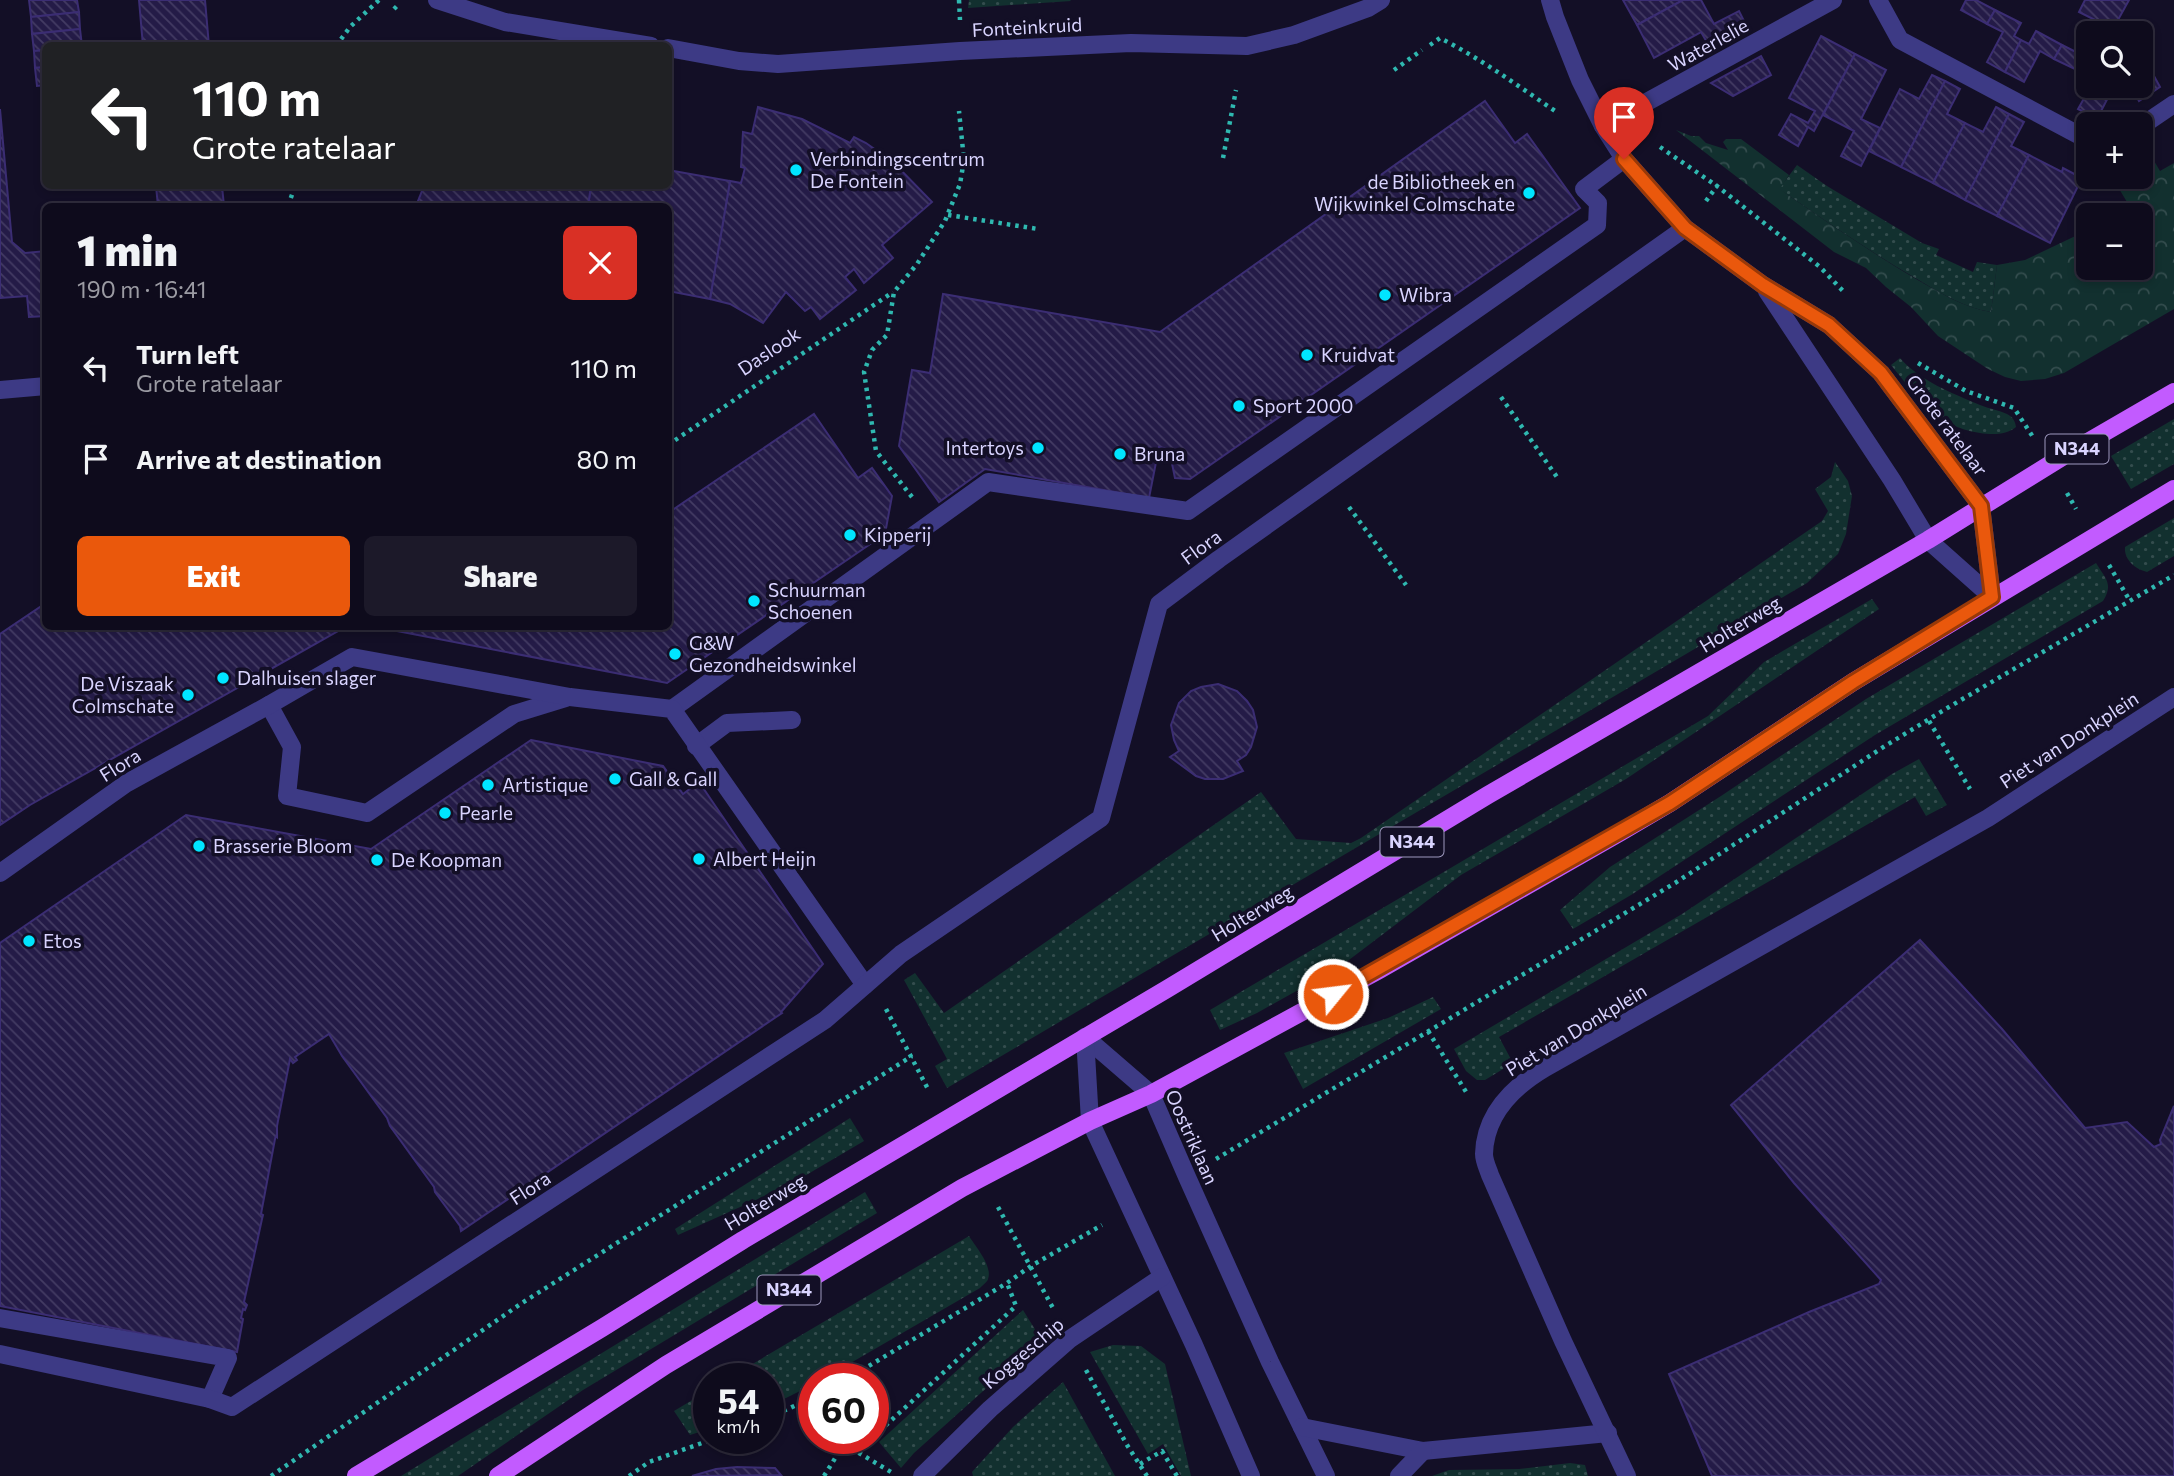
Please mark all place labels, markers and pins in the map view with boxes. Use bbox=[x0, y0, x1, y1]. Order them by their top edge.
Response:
pin bbox=[1594, 87, 1654, 159]
place label: Verbindingscentrum De Fontein bbox=[810, 147, 985, 192]
marker: Verbindingscentrum De Fontein bbox=[788, 162, 804, 178]
place label: de Bibliotheek en Wijkwinkel Colmschate bbox=[1314, 170, 1515, 215]
marker: de Bibliotheek en Wijkwinkel Colmschate bbox=[1521, 185, 1537, 201]
place label: Wibra bbox=[1399, 283, 1452, 306]
marker: Wibra bbox=[1377, 287, 1393, 303]
place label: Kruidvat bbox=[1321, 343, 1395, 366]
marker: Kruidvat bbox=[1299, 347, 1315, 363]
place label: Sport 2000 bbox=[1253, 394, 1353, 417]
marker: Sport 2000 bbox=[1231, 398, 1247, 414]
place label: Intertoys bbox=[945, 436, 1024, 459]
marker: Intertoys bbox=[1030, 440, 1046, 456]
place label: Bruna bbox=[1134, 442, 1185, 465]
marker: Bruna bbox=[1112, 446, 1128, 462]
place label: Kipperij bbox=[864, 523, 931, 546]
marker: Kipperij bbox=[842, 527, 858, 543]
place label: Schuurman Schoenen bbox=[768, 578, 866, 623]
marker: Schuurman Schoenen bbox=[746, 593, 762, 609]
place label: G&W Gezondheidswinkel bbox=[689, 631, 857, 676]
marker: G&W Gezondheidswinkel bbox=[667, 646, 683, 662]
place label: Dalhuisen slager bbox=[237, 666, 377, 689]
marker: Dalhuisen slager bbox=[215, 670, 231, 686]
place label: De Viszaak Colmschate bbox=[72, 672, 174, 717]
marker: De Viszaak Colmschate bbox=[180, 687, 196, 703]
place label: Gall & Gall bbox=[629, 767, 717, 790]
marker: Gall & Gall bbox=[607, 771, 623, 787]
place label: Artistique bbox=[502, 773, 588, 796]
marker: Artistique bbox=[480, 777, 496, 793]
place label: Pearle bbox=[459, 801, 513, 824]
marker: Pearle bbox=[437, 805, 453, 821]
place label: Brasserie Bloom bbox=[213, 834, 352, 857]
marker: Brasserie Bloom bbox=[191, 838, 207, 854]
place label: Albert Heijn bbox=[713, 847, 816, 870]
place label: De Koopman bbox=[391, 848, 502, 871]
marker: Albert Heijn bbox=[691, 851, 707, 867]
marker: De Koopman bbox=[369, 852, 385, 868]
place label: Etos bbox=[43, 929, 82, 952]
marker: Etos bbox=[21, 933, 37, 949]

